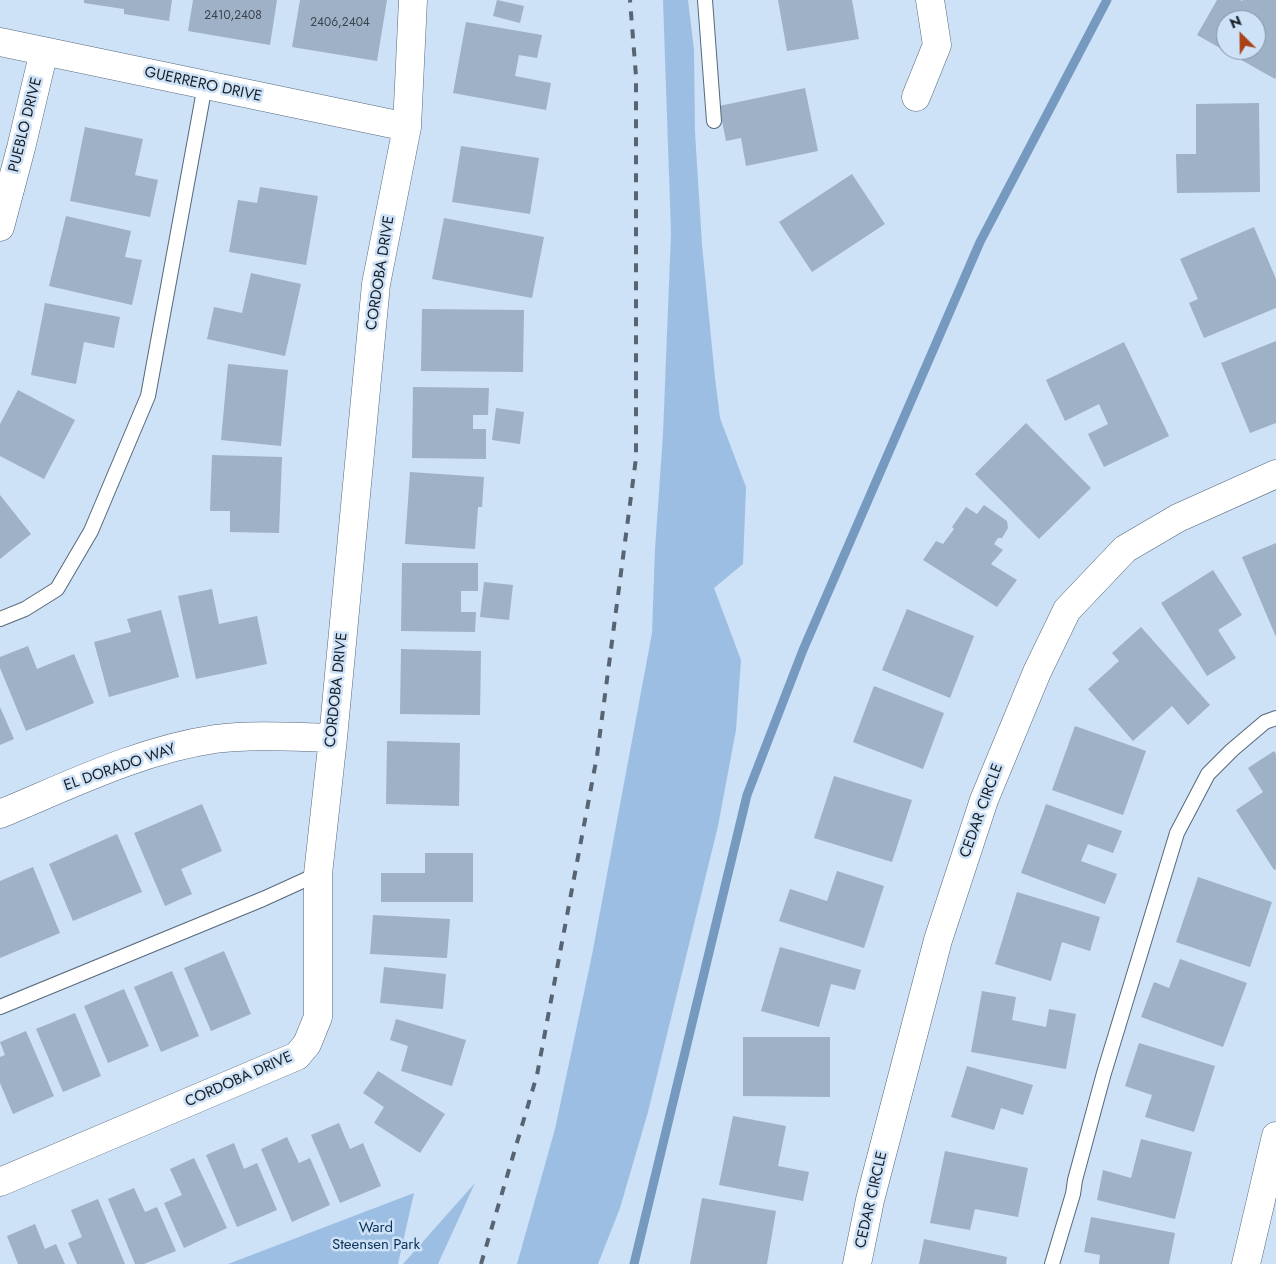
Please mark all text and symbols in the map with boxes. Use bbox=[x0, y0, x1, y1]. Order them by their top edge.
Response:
house number: 2410,2408 bbox=[204, 9, 262, 23]
north arrow bbox=[1216, 10, 1266, 60]
text: N bbox=[1227, 11, 1245, 33]
house number: 2406,2404 bbox=[310, 16, 370, 30]
street label: GUERRERO DRIVE bbox=[143, 64, 263, 106]
street label: PUEBLO DRIVE bbox=[5, 76, 47, 174]
street label: CORDOBA DRIVE bbox=[363, 215, 399, 331]
street label: CORDOBA DRIVE bbox=[322, 632, 352, 748]
street label: EL DORADO WAY bbox=[62, 740, 178, 796]
street label: CEDAR CIRCLE bbox=[957, 762, 1007, 860]
street label: CORDOBA DRIVE bbox=[183, 1048, 295, 1112]
street label: CEDAR CIRCLE bbox=[852, 1150, 892, 1250]
park label: Ward Steensen Park bbox=[332, 1219, 420, 1254]

